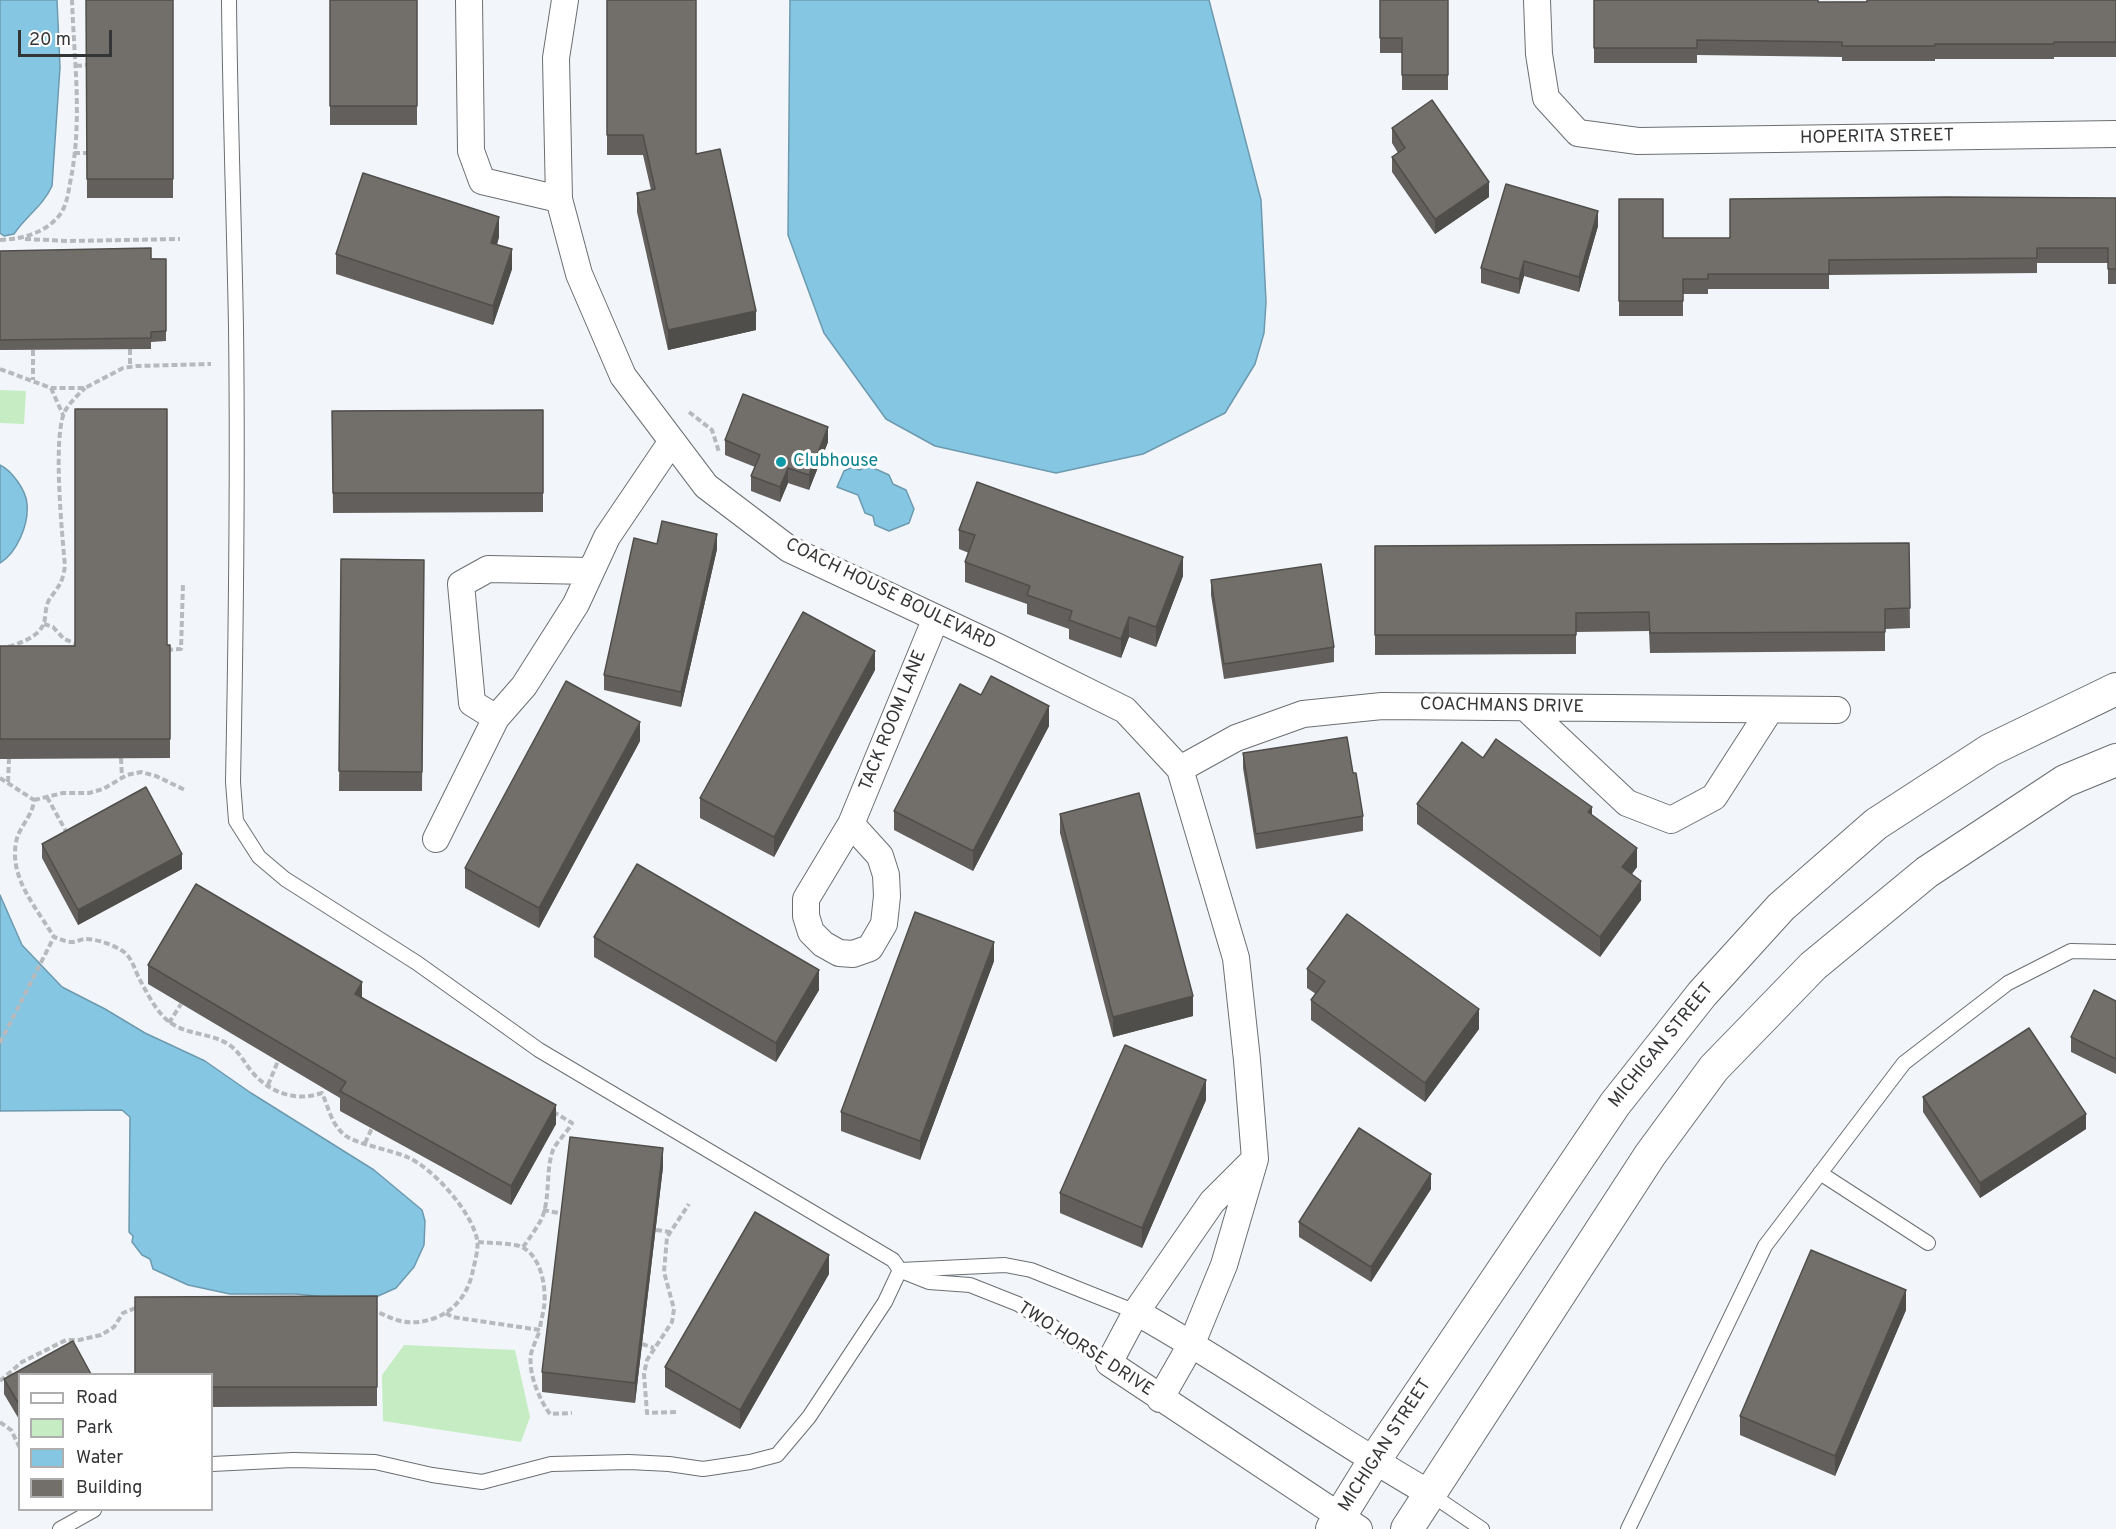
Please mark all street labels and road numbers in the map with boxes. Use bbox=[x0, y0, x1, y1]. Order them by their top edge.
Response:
street label: HOPERITA STREET bbox=[1800, 126, 1954, 150]
street label: COACH HOUSE BOULEVARD bbox=[781, 535, 999, 655]
street label: TACK ROOM LANE bbox=[856, 647, 932, 795]
street label: COACHMANS DRIVE bbox=[1420, 695, 1584, 719]
street label: MICHIGAN STREET bbox=[1605, 979, 1719, 1113]
street label: TWO HORSE DRIVE bbox=[1013, 1298, 1157, 1402]
street label: MICHIGAN STREET bbox=[1335, 1375, 1437, 1517]

